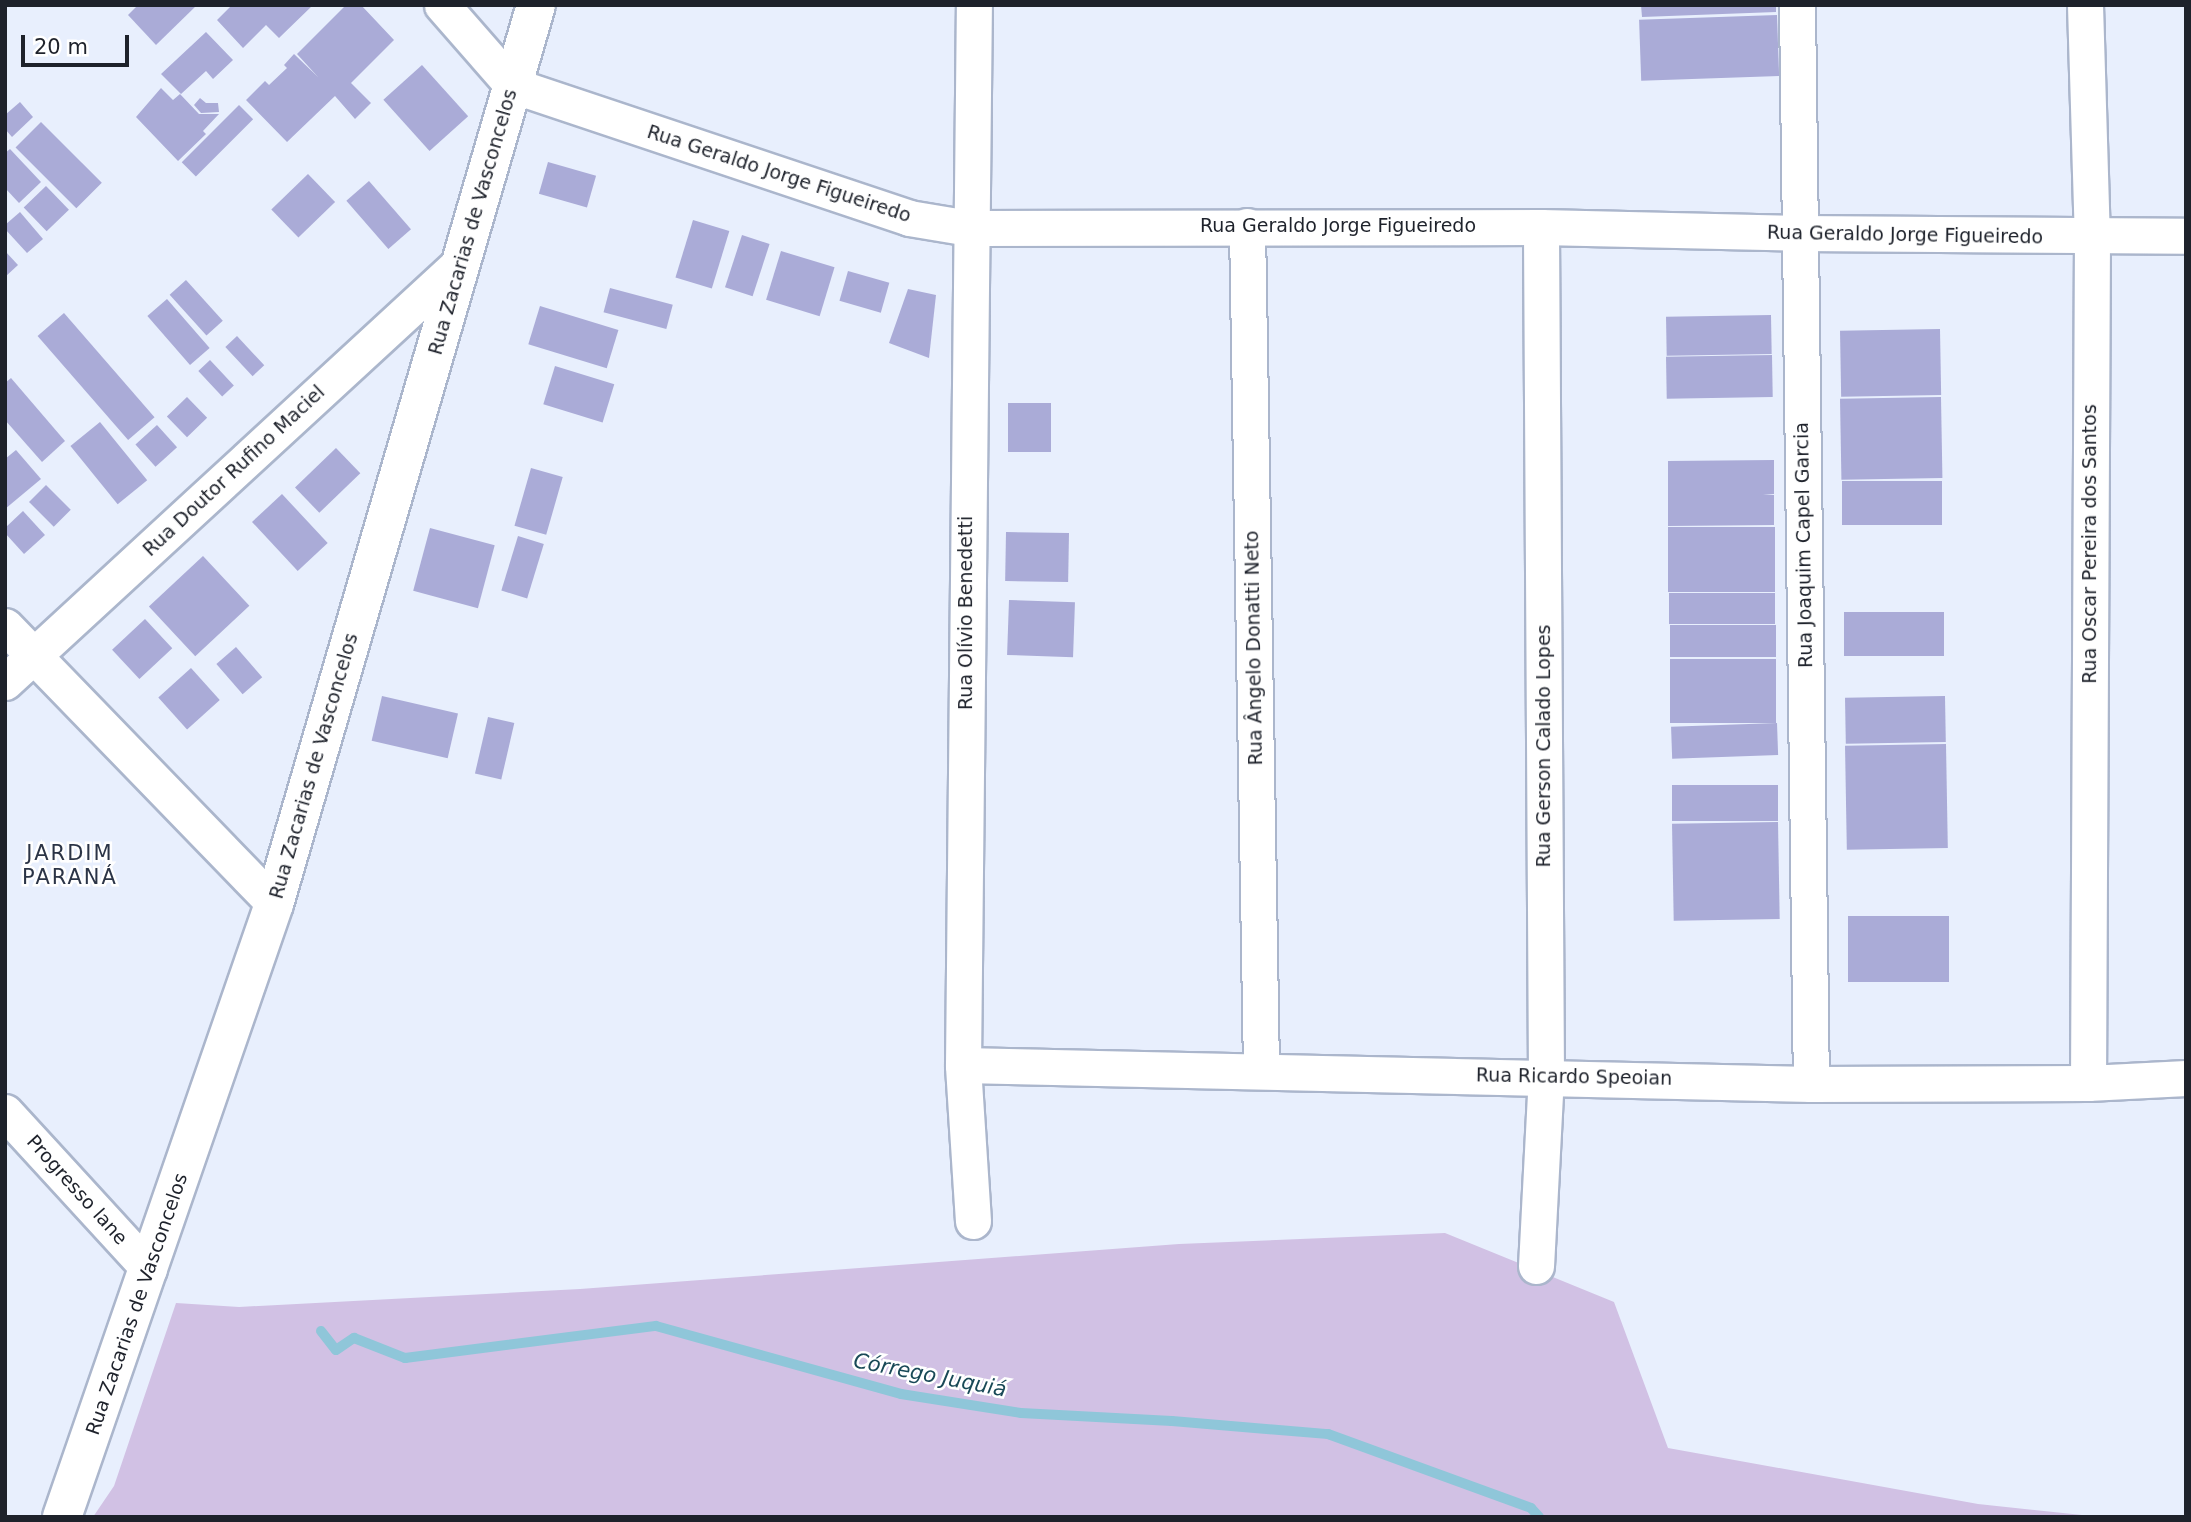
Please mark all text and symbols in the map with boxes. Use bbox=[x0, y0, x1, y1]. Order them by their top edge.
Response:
scale bar bbox=[24, 21, 133, 65]
text: 20 m bbox=[34, 35, 88, 59]
street label: Rua Zacarias de Vasconcelos bbox=[424, 86, 522, 358]
street label: Rua Geraldo Jorge Figueiredo bbox=[644, 120, 914, 228]
street label: Rua Geraldo Jorge Figueiredo bbox=[1200, 215, 1476, 237]
street label: Rua Geraldo Jorge Figueiredo bbox=[1767, 221, 2043, 249]
street label: Rua Doutor Rufino Maciel bbox=[138, 381, 330, 561]
street label: Rua Oscar Pereira dos Santos bbox=[2079, 404, 2101, 684]
street label: Rua Joaquim Capel Garcia bbox=[1790, 422, 1818, 668]
street label: Rua Olívio Benedetti bbox=[955, 516, 977, 710]
street label: Rua Ângelo Donatti Neto bbox=[1241, 530, 1267, 766]
street label: Rua Gerson Calado Lopes bbox=[1533, 625, 1555, 867]
street label: Rua Zacarias de Vasconcelos bbox=[265, 630, 363, 902]
district label: JARDIM PARANÁ bbox=[23, 840, 117, 890]
street label: Rua Ricardo Speoian bbox=[1476, 1064, 1672, 1090]
street label: Progresso lane bbox=[22, 1131, 132, 1249]
street label: Rua Zacarias de Vasconcelos bbox=[81, 1170, 193, 1438]
water label: Córrego Juquiá bbox=[851, 1348, 1009, 1402]

